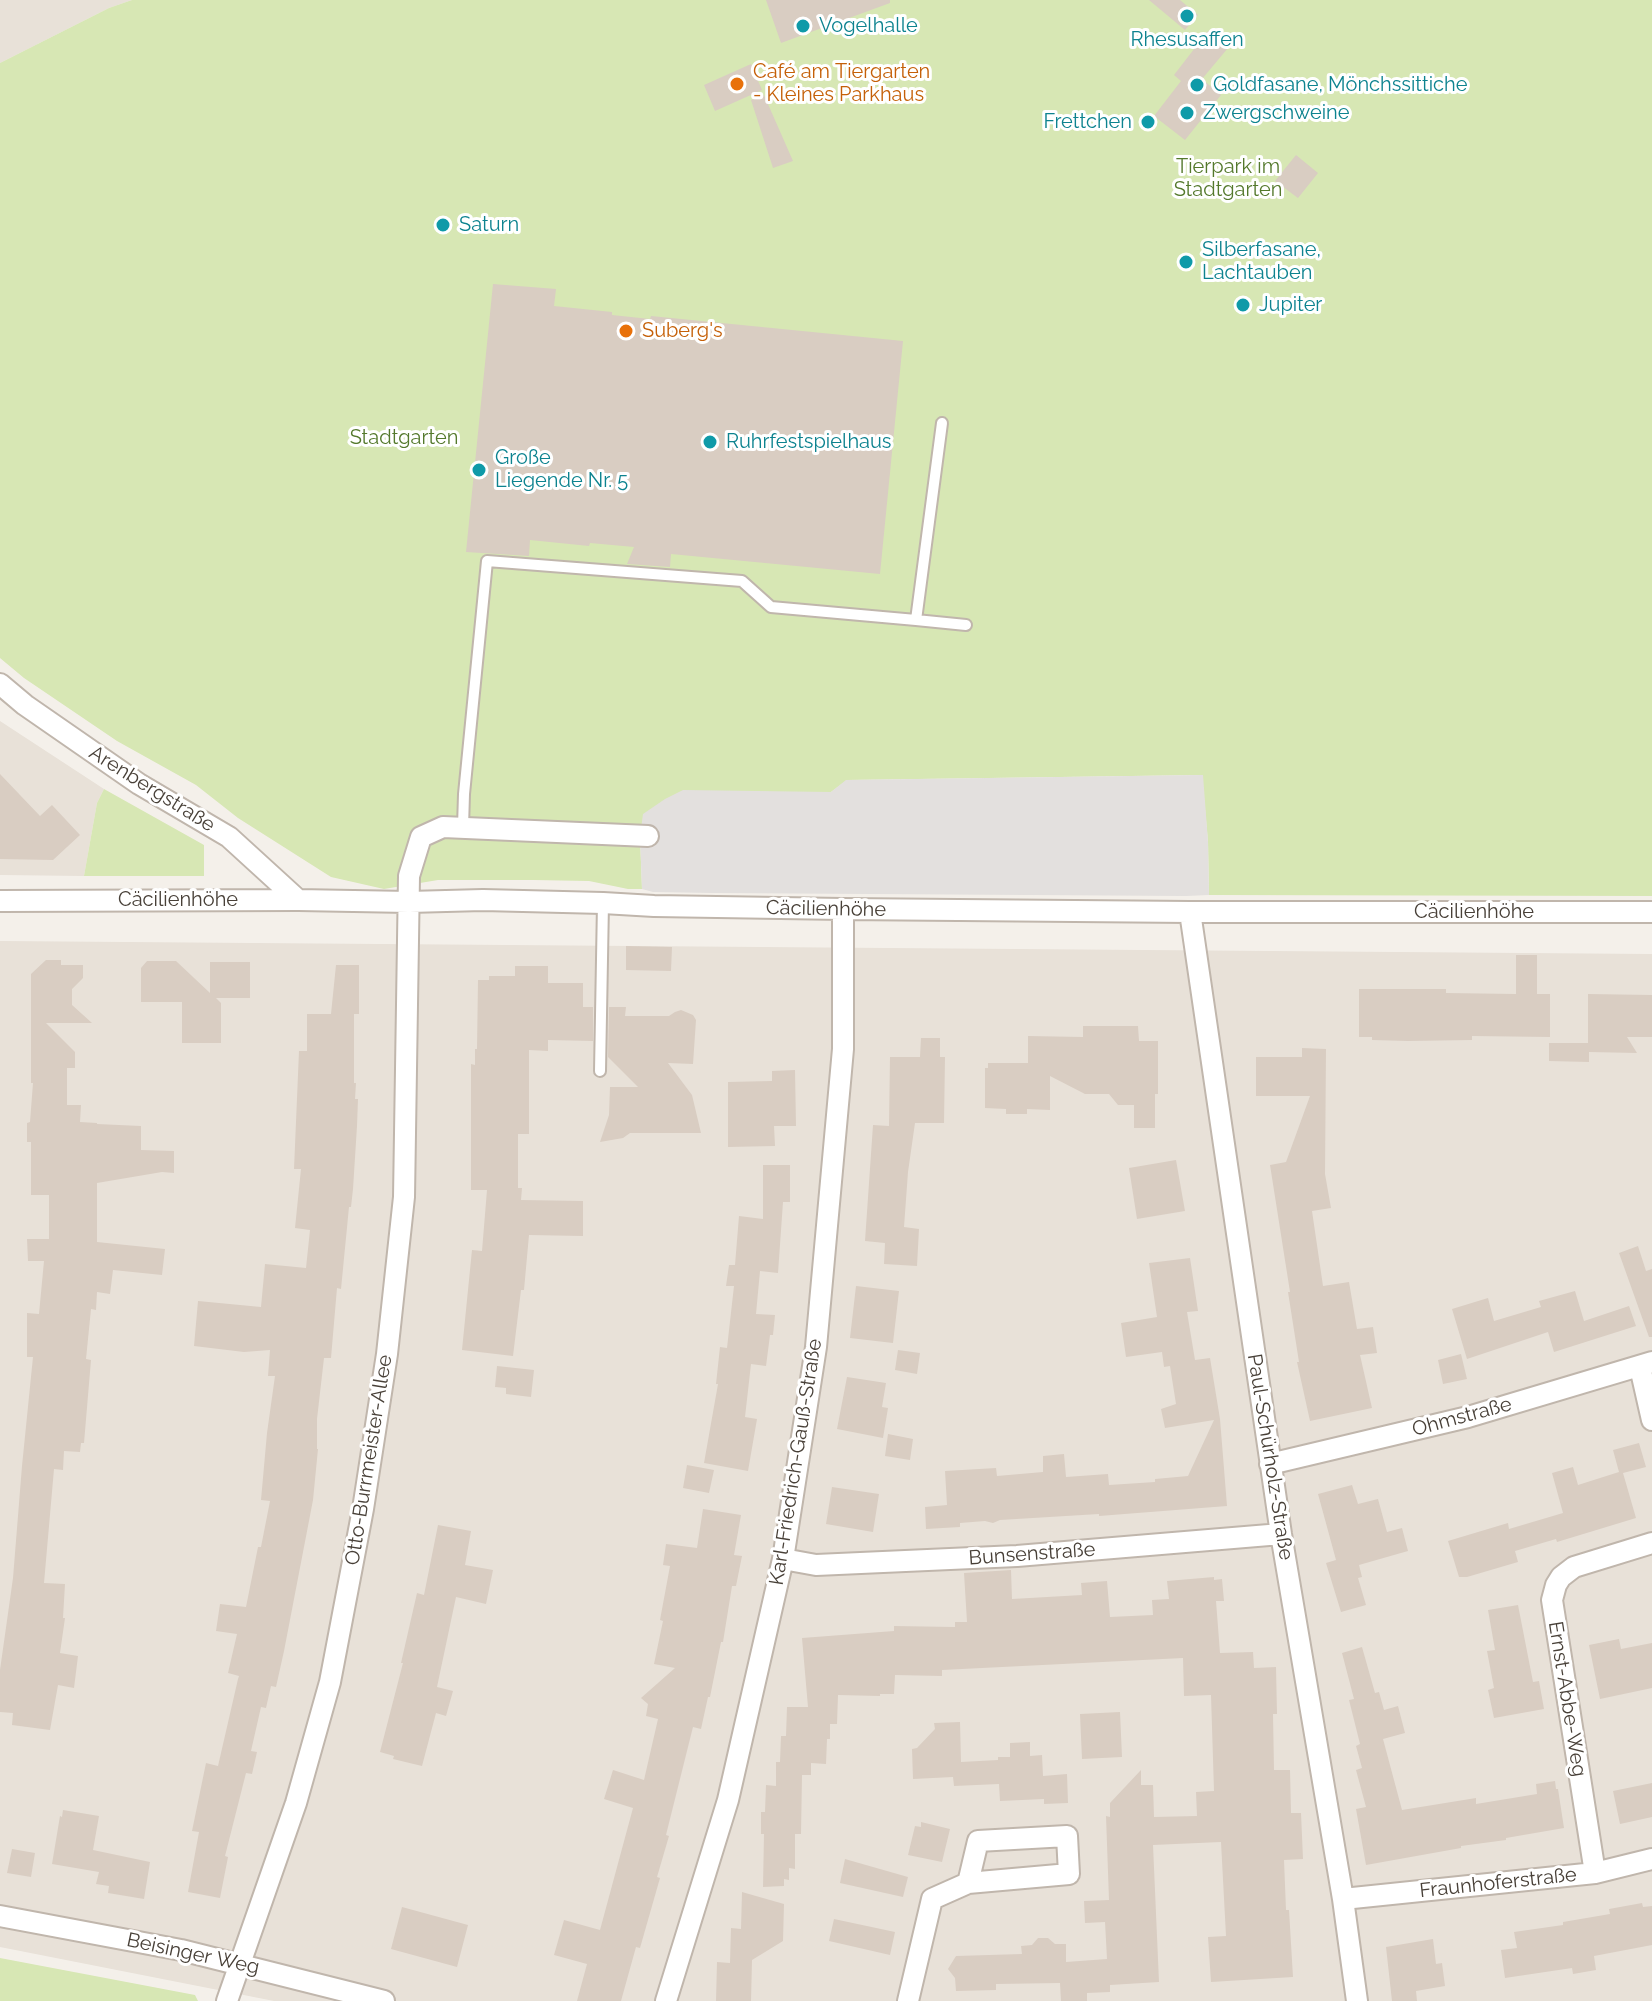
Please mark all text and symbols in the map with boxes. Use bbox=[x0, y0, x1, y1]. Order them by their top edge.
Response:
marker: Rhesusaffen bbox=[1178, 7, 1196, 25]
place label: Vogelhalle bbox=[819, 14, 918, 38]
marker: Vogelhalle bbox=[794, 17, 812, 35]
place label: Rhesusaffen bbox=[1130, 28, 1244, 52]
place label: Café am Tiergarten - Kleines Parkhaus bbox=[753, 60, 930, 107]
place label: Goldfasane, Mönchssittiche bbox=[1213, 73, 1468, 97]
marker: Café am Tiergarten - Kleines Parkhaus bbox=[728, 75, 746, 93]
marker: Goldfasane, Mönchssittiche bbox=[1188, 76, 1206, 94]
place label: Zwergschweine bbox=[1203, 101, 1349, 125]
marker: Zwergschweine bbox=[1178, 104, 1196, 122]
place label: Frettchen bbox=[1043, 110, 1132, 134]
marker: Frettchen bbox=[1139, 113, 1157, 131]
park label: Tierpark im Stadtgarten bbox=[1174, 155, 1282, 202]
place label: Saturn bbox=[459, 213, 519, 237]
marker: Saturn bbox=[434, 216, 452, 234]
place label: Silberfasane, Lachtauben bbox=[1202, 238, 1321, 285]
marker: Silberfasane, Lachtauben bbox=[1177, 253, 1195, 271]
place label: Jupiter bbox=[1259, 293, 1322, 317]
marker: Jupiter bbox=[1234, 296, 1252, 314]
place label: Suberg's bbox=[642, 319, 723, 343]
marker: Suberg's bbox=[617, 322, 635, 340]
park label: Stadtgarten bbox=[350, 426, 458, 450]
place label: Ruhrfestspielhaus bbox=[726, 430, 891, 454]
marker: Ruhrfestspielhaus bbox=[701, 433, 719, 451]
place label: Große Liegende Nr. 5 bbox=[495, 446, 628, 493]
marker: Große Liegende Nr. 5 bbox=[470, 461, 488, 479]
street label: Arenbergstraße bbox=[85, 741, 219, 837]
street label: Cäcilienhöhe bbox=[118, 888, 238, 912]
street label: Cäcilienhöhe bbox=[766, 896, 886, 922]
street label: Cäcilienhöhe bbox=[1414, 900, 1534, 924]
street label: Karl-Friedrich-Gauß-Straße bbox=[765, 1337, 827, 1587]
street label: Paul-Schürholz-Straße bbox=[1242, 1352, 1298, 1562]
street label: Otto-Burrmeister-Allee bbox=[341, 1353, 397, 1567]
street label: Ohmstraße bbox=[1410, 1392, 1514, 1442]
street label: Bunsenstraße bbox=[968, 1538, 1096, 1570]
street label: Ernst-Abbe-Weg bbox=[1543, 1620, 1591, 1778]
street label: Fraunhoferstraße bbox=[1418, 1863, 1578, 1903]
street label: Beisinger Weg bbox=[124, 1928, 262, 1980]

